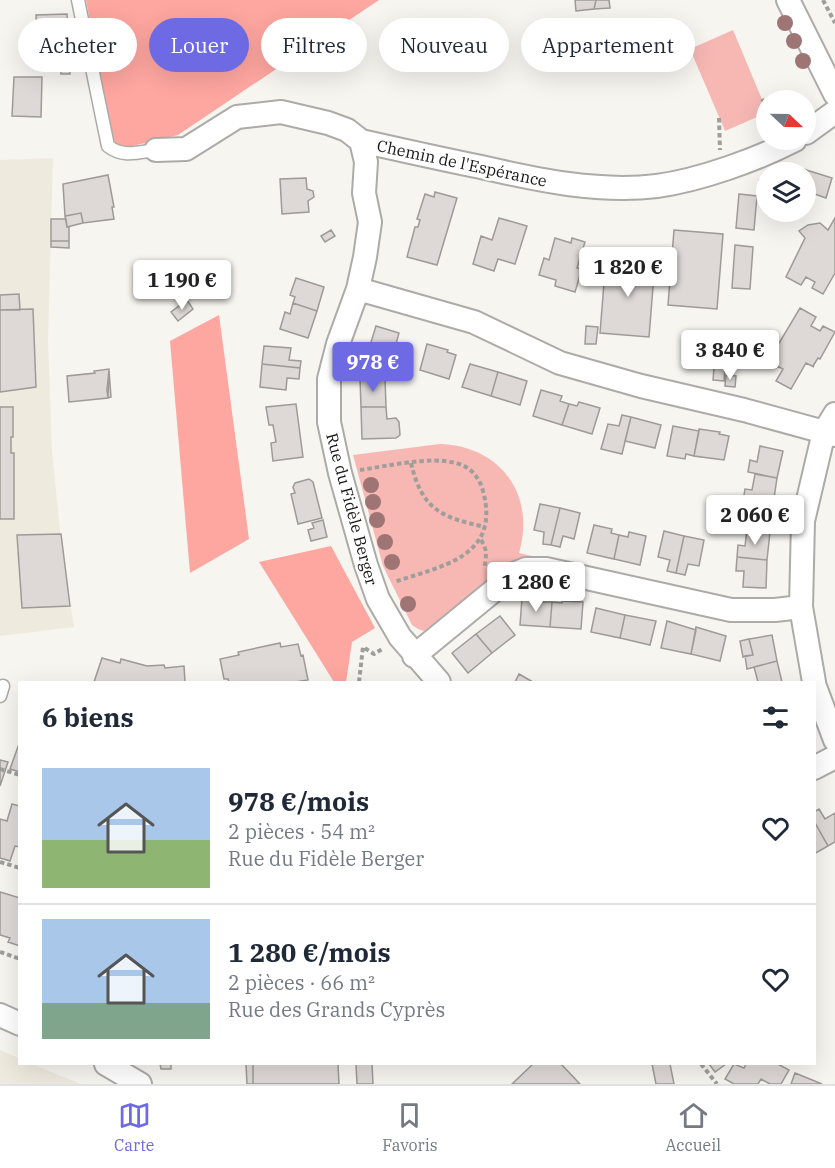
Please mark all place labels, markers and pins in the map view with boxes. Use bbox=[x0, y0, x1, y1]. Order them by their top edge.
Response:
pin: 1 820 € bbox=[573, 247, 683, 298]
pin: 1 190 € bbox=[127, 260, 237, 311]
pin: 3 840 € bbox=[675, 330, 785, 381]
pin: 978 € bbox=[331, 342, 415, 393]
pin: 2 060 € bbox=[700, 495, 810, 546]
pin: 1 280 € bbox=[481, 562, 591, 613]

